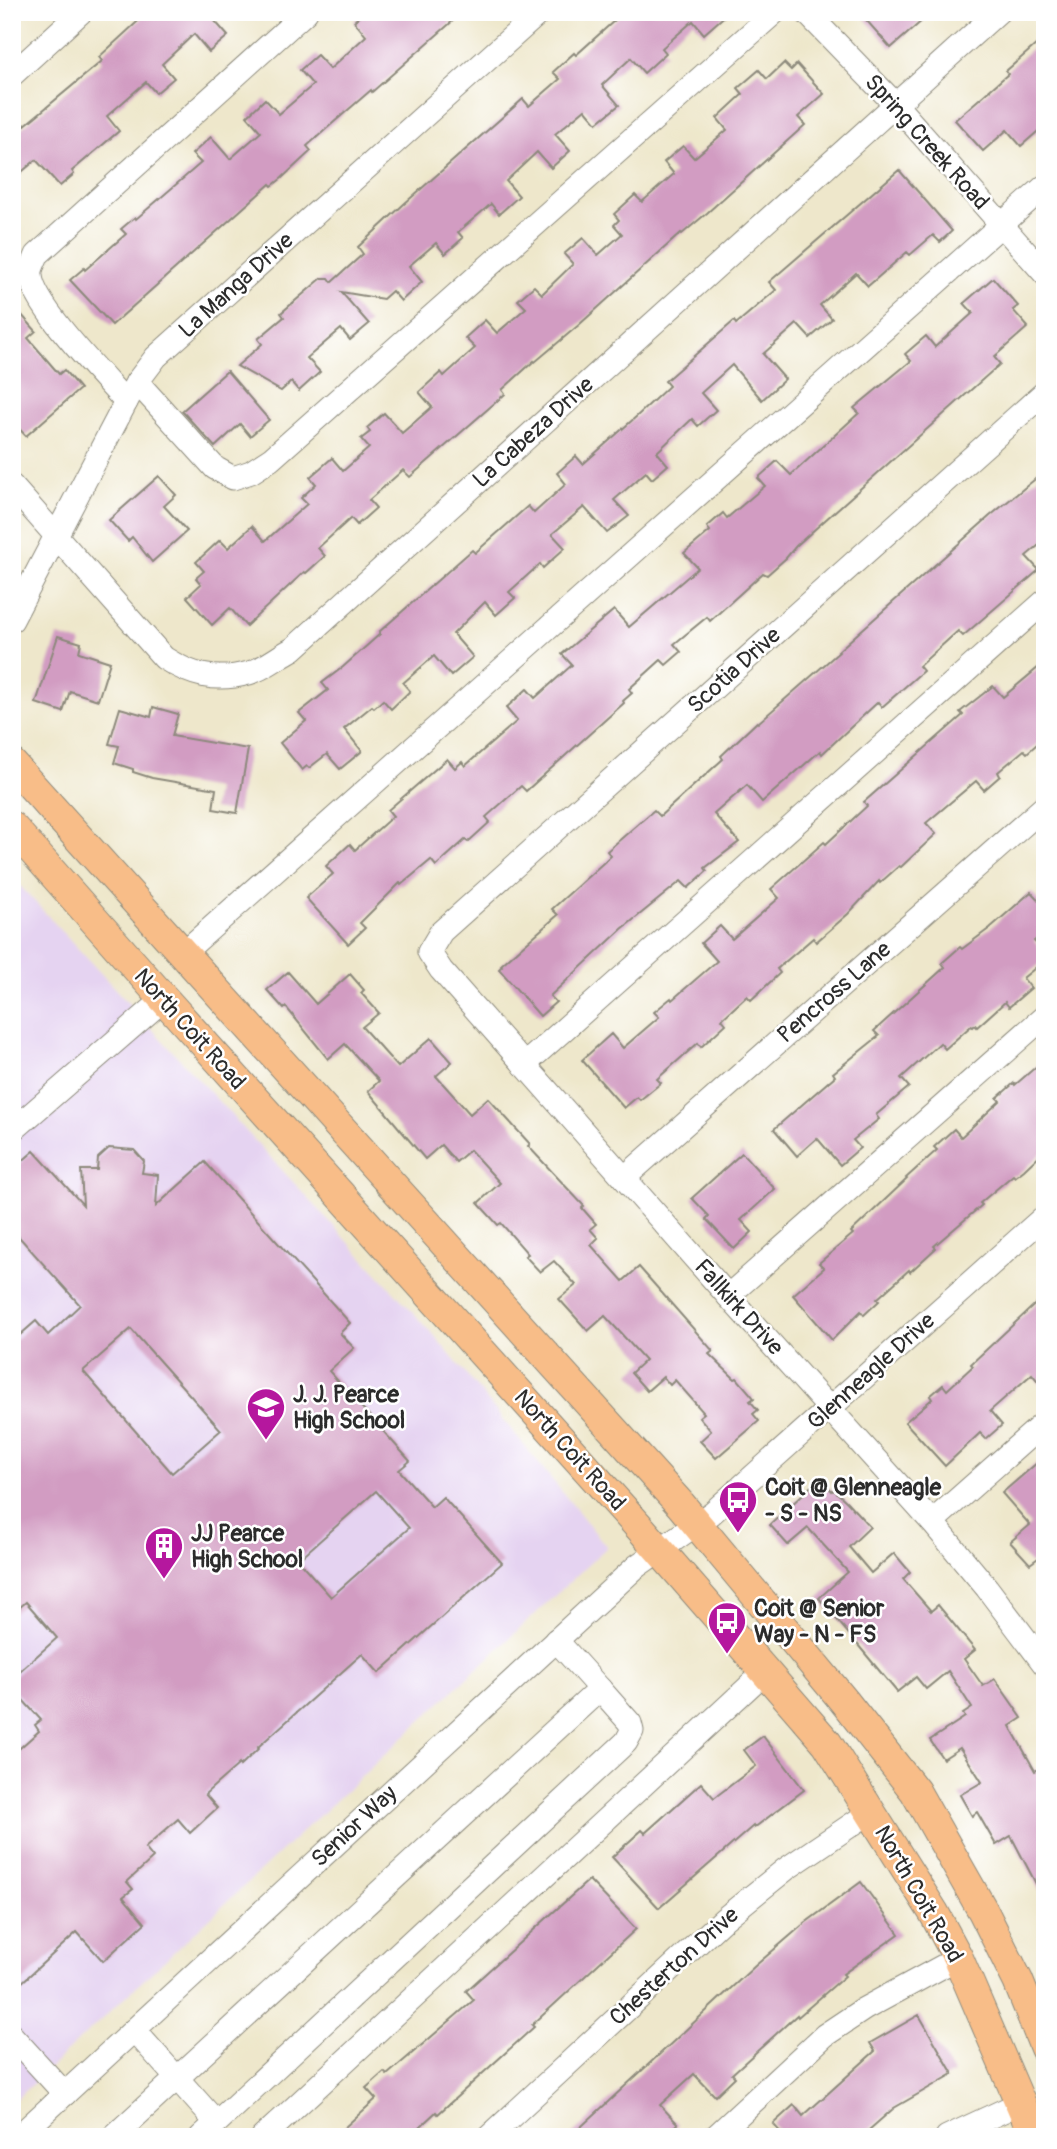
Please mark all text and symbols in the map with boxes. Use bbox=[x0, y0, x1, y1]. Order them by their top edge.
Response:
street label: Spring Creek Road bbox=[858, 68, 996, 216]
street label: La Manga Drive bbox=[173, 225, 300, 344]
street label: La Cabeza Drive bbox=[466, 370, 600, 494]
street label: Scotia Drive bbox=[681, 620, 787, 719]
street label: Pencross Lane bbox=[771, 934, 897, 1049]
street label: North Coit Road bbox=[128, 962, 252, 1096]
street label: Fallkirk Drive bbox=[688, 1253, 790, 1362]
street label: Glenneagle Drive bbox=[801, 1306, 941, 1436]
place label: J. J. Pearce High School bbox=[293, 1380, 405, 1435]
street label: North Coit Road bbox=[508, 1383, 632, 1517]
school or university icon: J. J. Pearce High School bbox=[245, 1386, 287, 1441]
place label: Coit @ Glenneagle - S - NS bbox=[765, 1473, 942, 1528]
bus stop icon: Coit @ Glenneagle - S - NS bbox=[717, 1479, 759, 1534]
place label: JJ Pearce High School bbox=[191, 1519, 303, 1574]
building icon: JJ Pearce High School bbox=[143, 1525, 185, 1580]
place label: Coit @ Senior Way - N - FS bbox=[754, 1594, 885, 1649]
bus stop icon: Coit @ Senior Way - N - FS bbox=[706, 1600, 748, 1655]
street label: Senior Way bbox=[305, 1779, 403, 1873]
street label: North Coit Road bbox=[868, 1820, 970, 1968]
street label: Chesterton Drive bbox=[603, 1900, 745, 2032]

